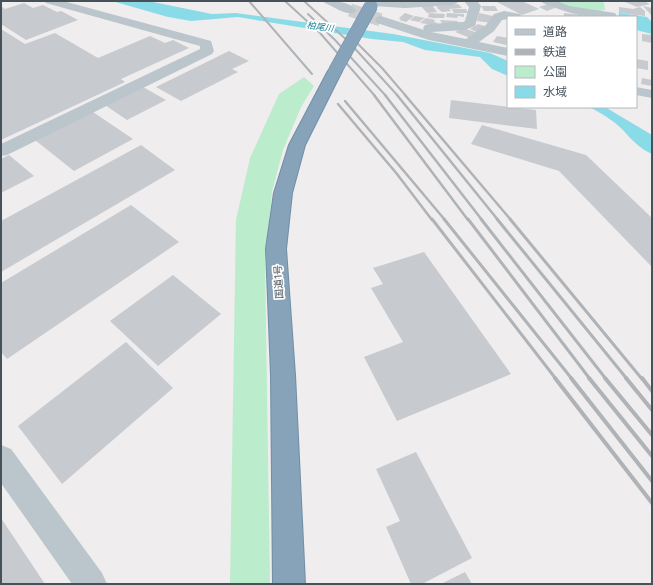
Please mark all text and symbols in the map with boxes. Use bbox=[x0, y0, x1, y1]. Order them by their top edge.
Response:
legend bbox=[507, 16, 637, 108]
water label: 柏尾川 bbox=[306, 19, 335, 34]
text: 道路 bbox=[543, 24, 567, 39]
text: 鉄道 bbox=[543, 44, 567, 59]
text: 公園 bbox=[543, 64, 567, 79]
text: 水域 bbox=[543, 84, 567, 99]
street label: 国道1号 bbox=[271, 265, 285, 299]

